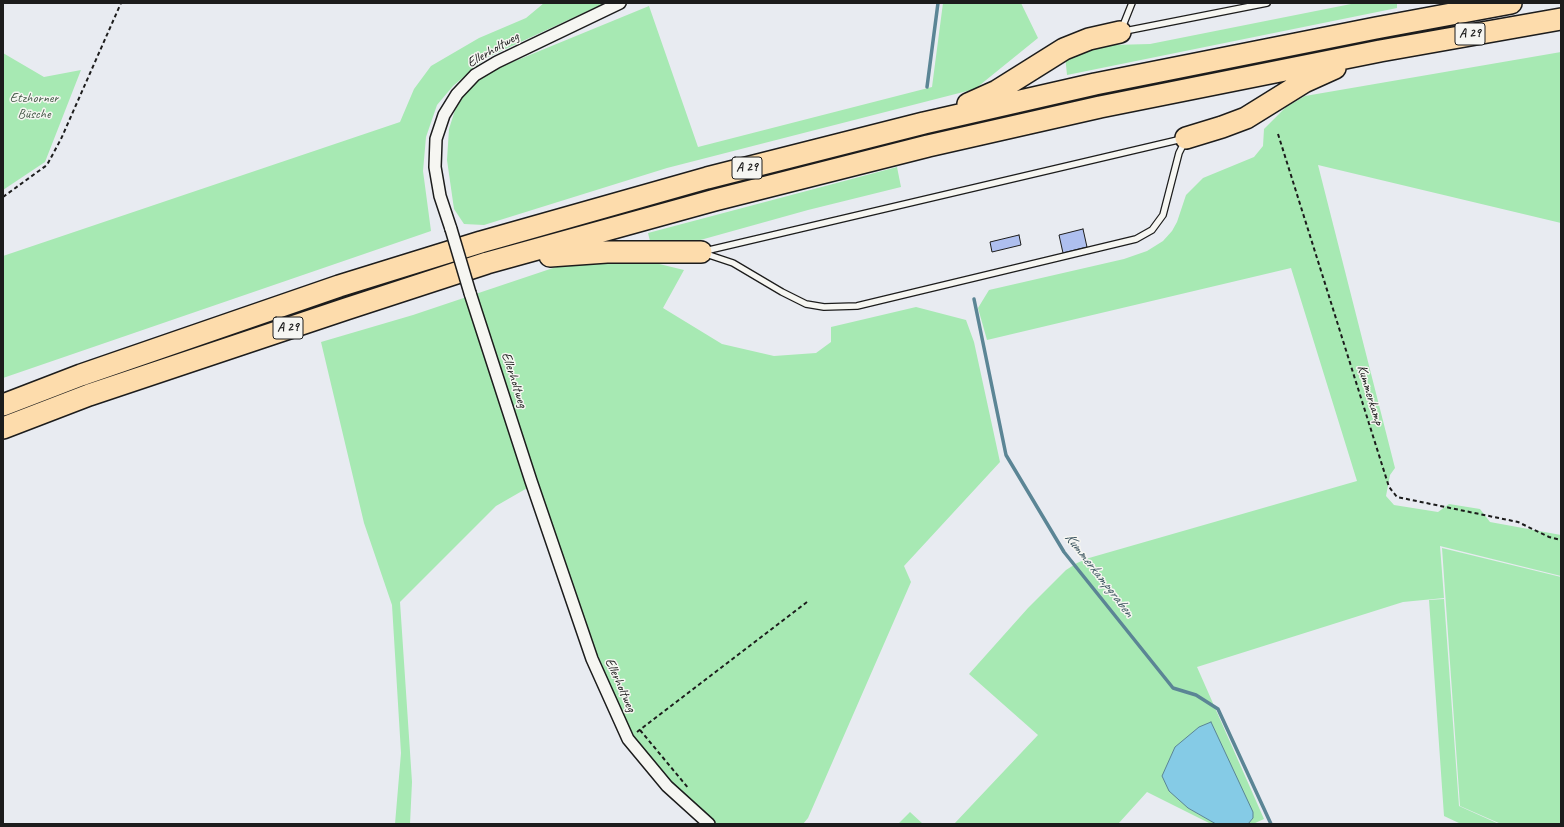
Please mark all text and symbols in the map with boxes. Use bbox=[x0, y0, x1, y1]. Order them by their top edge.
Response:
road number: A 29 bbox=[1455, 23, 1485, 45]
street label: Ellerholtweg bbox=[464, 28, 522, 72]
park label: Etzhorner Büsche bbox=[10, 90, 58, 122]
road number: A 29 bbox=[732, 157, 762, 179]
road number: A 29 bbox=[273, 317, 303, 339]
street label: Ellerholtweg bbox=[497, 350, 531, 410]
street label: Kummerkamp bbox=[1353, 363, 1387, 427]
water label: Kummerkampgraben bbox=[1061, 529, 1137, 621]
street label: Ellerholtweg bbox=[601, 656, 639, 714]

